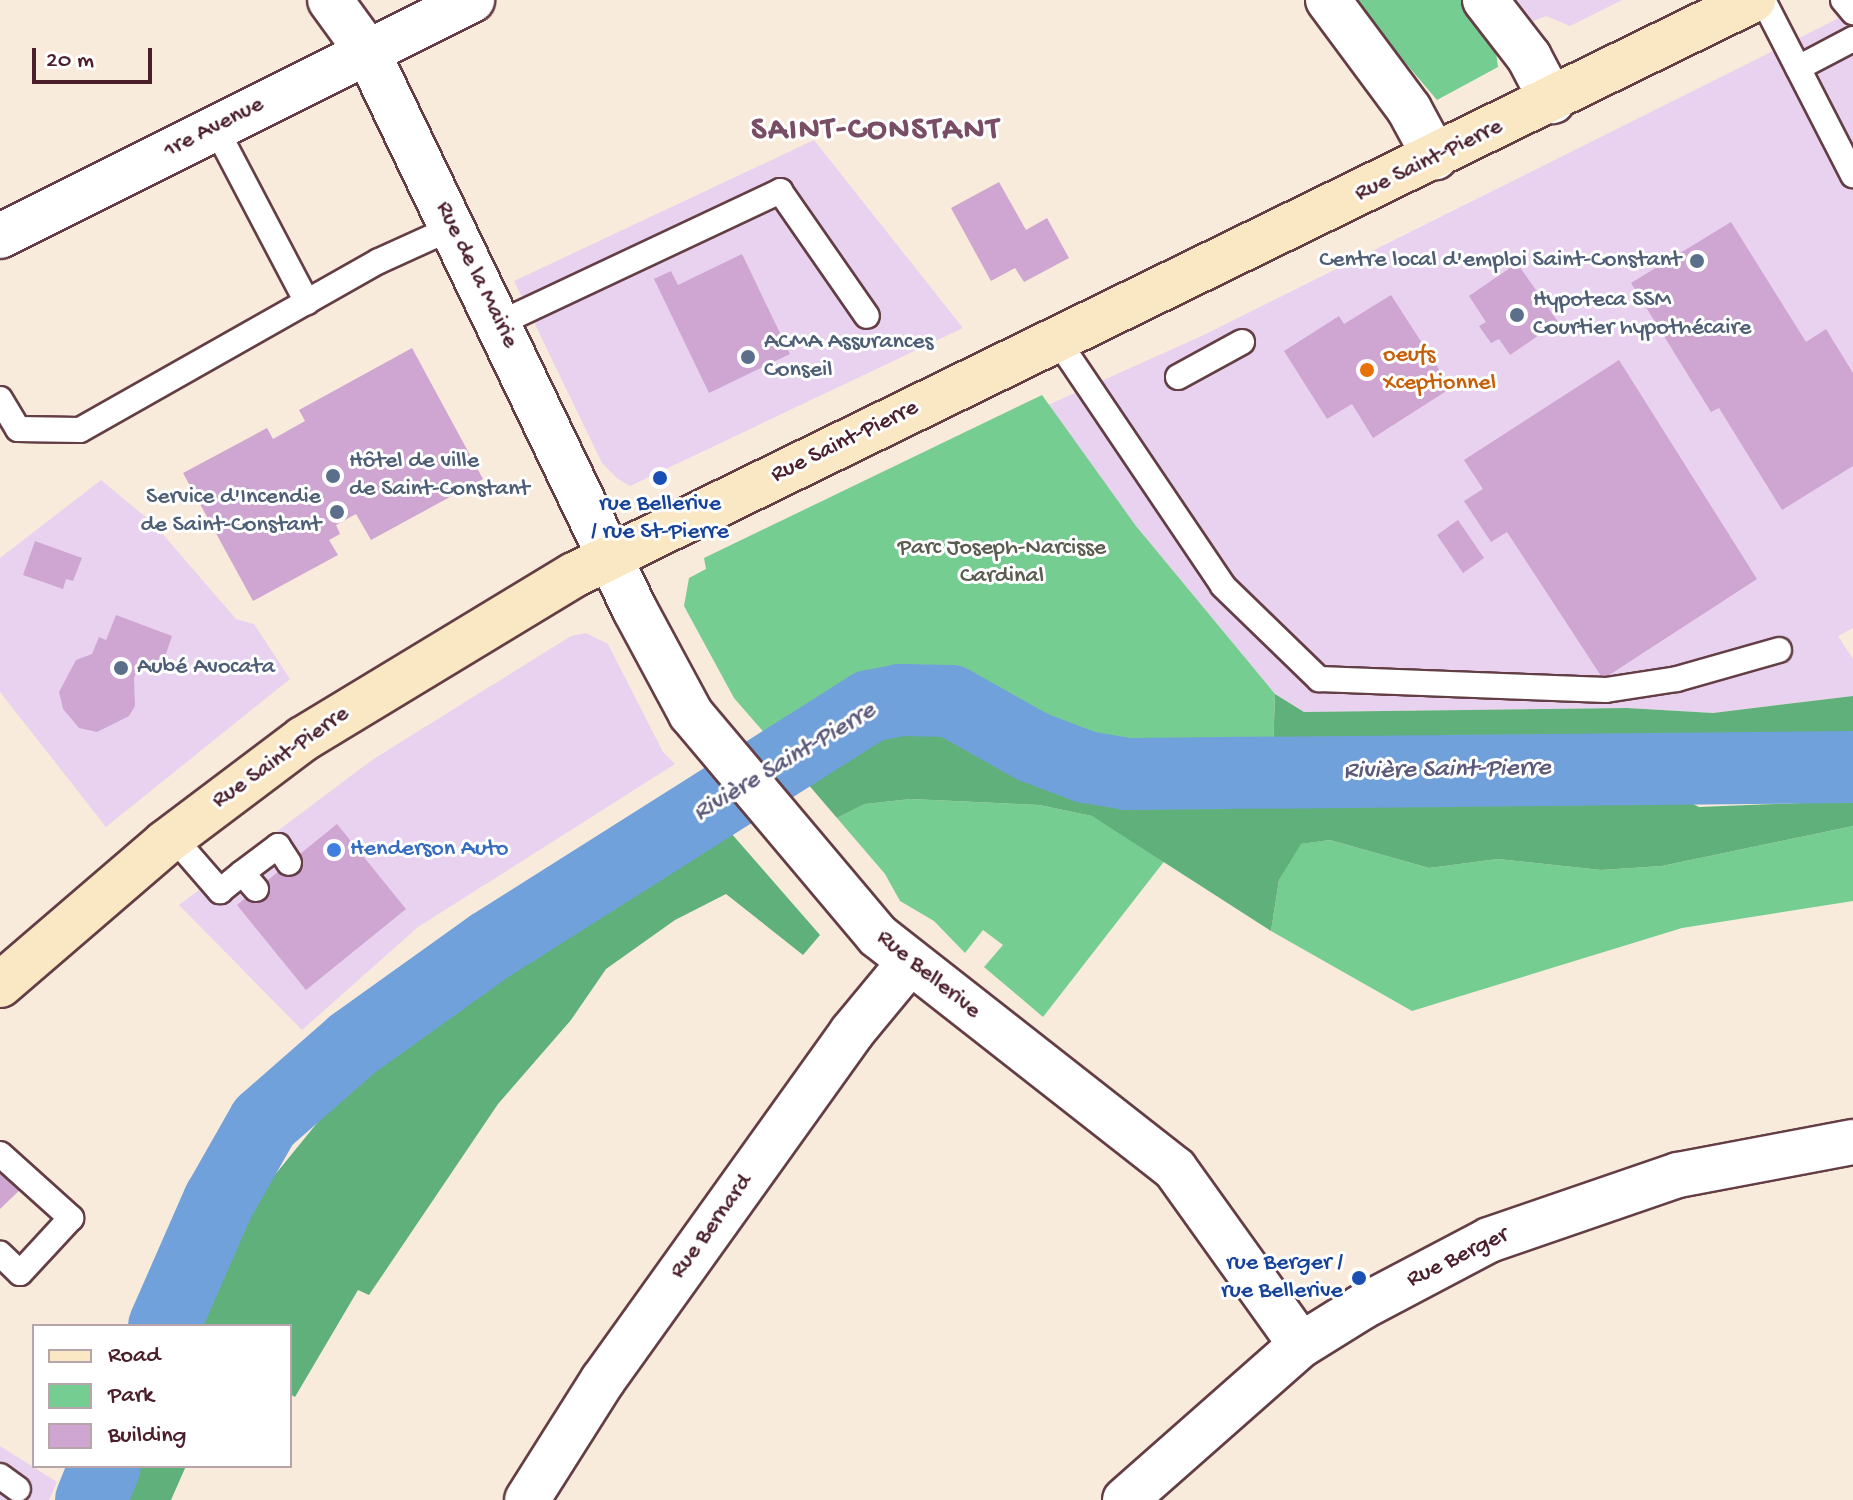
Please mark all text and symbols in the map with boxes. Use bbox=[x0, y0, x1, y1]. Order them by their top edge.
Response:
scale bar bbox=[36, 32, 156, 82]
text: 20 m bbox=[46, 47, 94, 76]
street label: 1re Avenue bbox=[159, 91, 269, 165]
district label: SAINT-CONSTANT bbox=[751, 112, 1001, 150]
street label: Rue Saint-Pierre bbox=[1351, 113, 1507, 209]
street label: Rue de la Mairie bbox=[428, 197, 524, 353]
place label: Centre local d'emploi Saint-Constant bbox=[1319, 247, 1681, 275]
marker: Centre local d'emploi Saint-Constant bbox=[1688, 252, 1706, 270]
place label: Hypoteca SSM Courtier hypothécaire bbox=[1533, 287, 1751, 343]
marker: Hypoteca SSM Courtier hypothécaire bbox=[1508, 306, 1526, 324]
place label: ACMA Assurances Conseil bbox=[764, 329, 933, 385]
place label: oeufs Xceptionnel bbox=[1383, 342, 1496, 398]
marker: ACMA Assurances Conseil bbox=[739, 348, 757, 366]
marker: oeufs Xceptionnel bbox=[1358, 361, 1376, 379]
street label: Rue Saint-Pierre bbox=[767, 394, 923, 490]
place label: Hôtel de ville de Saint-Constant bbox=[349, 448, 530, 504]
marker: Hôtel de ville de Saint-Constant bbox=[324, 467, 342, 485]
marker: rue Bellerive / rue St-Pierre bbox=[651, 469, 669, 487]
place label: Service d'Incendie de Saint-Constant bbox=[140, 484, 321, 540]
place label: rue Bellerive / rue St-Pierre bbox=[591, 491, 729, 547]
marker: Service d'Incendie de Saint-Constant bbox=[328, 503, 346, 521]
park label: Parc Joseph-Narcisse Cardinal bbox=[898, 535, 1106, 591]
place label: Aubé Avocata bbox=[137, 654, 275, 682]
marker: Aubé Avocata bbox=[112, 659, 130, 677]
water label: Rivière Saint-Pierre bbox=[688, 696, 882, 830]
street label: Rue Saint-Pierre bbox=[207, 700, 355, 816]
water label: Rivière Saint-Pierre bbox=[1343, 754, 1551, 788]
place label: Henderson Auto bbox=[350, 836, 508, 864]
marker: Henderson Auto bbox=[325, 841, 343, 859]
street label: Rue Bellerive bbox=[870, 924, 986, 1026]
street label: Rue Bernard bbox=[664, 1169, 760, 1285]
street label: Rue Berger bbox=[1402, 1221, 1514, 1295]
place label: rue Berger / rue Bellerive bbox=[1221, 1250, 1343, 1306]
marker: rue Berger / rue Bellerive bbox=[1350, 1269, 1368, 1287]
legend bbox=[32, 1324, 292, 1468]
text: Road bbox=[108, 1342, 160, 1371]
text: Park bbox=[108, 1382, 154, 1411]
text: Building bbox=[108, 1422, 186, 1451]

